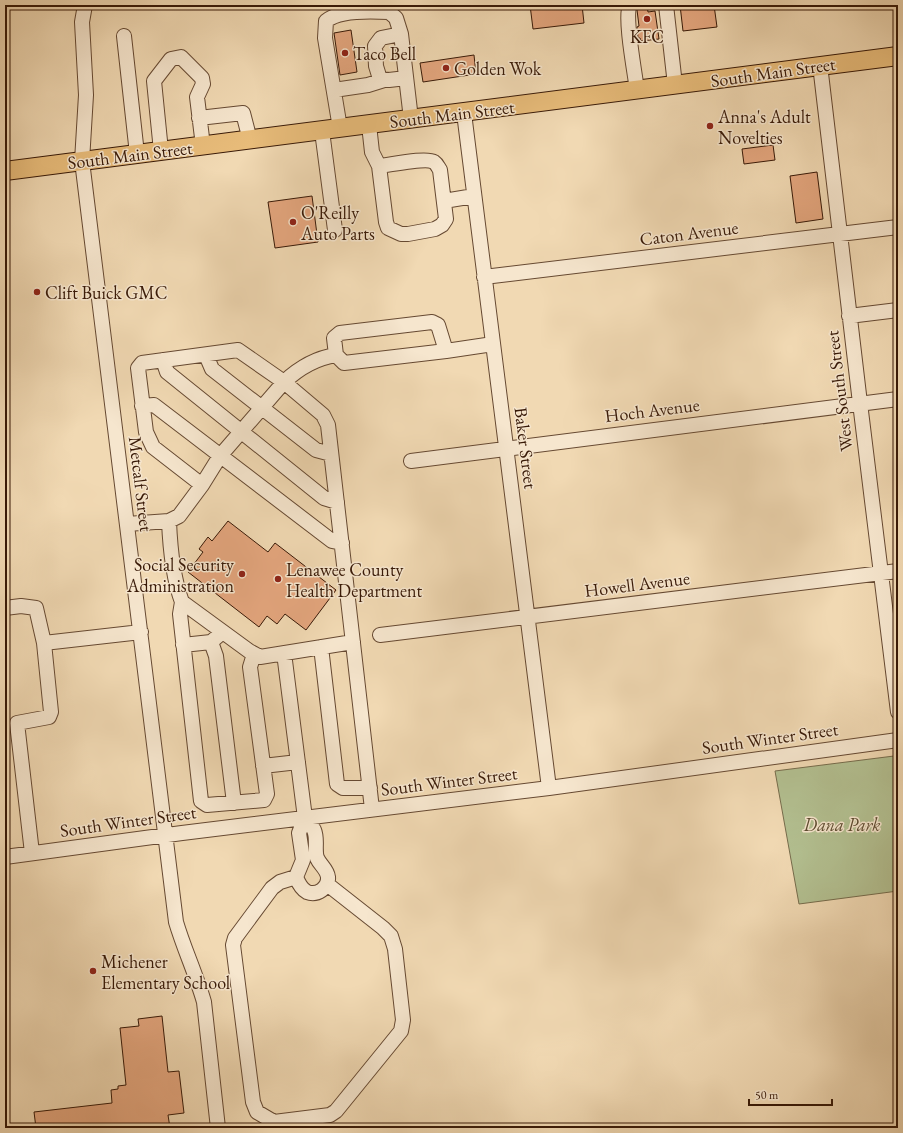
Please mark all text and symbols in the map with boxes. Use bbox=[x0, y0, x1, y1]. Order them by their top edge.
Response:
marker: KFC bbox=[642, 14, 652, 24]
place label: KFC bbox=[630, 25, 664, 48]
place label: Taco Bell bbox=[353, 42, 416, 65]
marker: Taco Bell bbox=[340, 48, 350, 58]
street label: South Main Street bbox=[709, 52, 837, 92]
place label: Golden Wok bbox=[454, 57, 542, 80]
marker: Golden Wok bbox=[441, 63, 451, 73]
street label: South Main Street bbox=[388, 95, 516, 133]
place label: Anna's Adult Novelties bbox=[717, 105, 811, 149]
marker: Anna's Adult Novelties bbox=[705, 121, 715, 131]
street label: South Main Street bbox=[66, 136, 194, 174]
place label: O'Reilly Auto Parts bbox=[300, 201, 375, 245]
street label: Caton Avenue bbox=[638, 216, 740, 250]
marker: O'Reilly Auto Parts bbox=[288, 217, 298, 227]
place label: Clift Buick GMC bbox=[45, 281, 167, 304]
marker: Clift Buick GMC bbox=[32, 287, 42, 297]
street label: West South Street bbox=[820, 329, 858, 453]
street label: Hoch Avenue bbox=[603, 393, 701, 427]
street label: Baker Street bbox=[510, 406, 542, 491]
street label: Metcalf Street bbox=[124, 435, 158, 533]
place label: Social Security Administration bbox=[126, 553, 234, 597]
place label: Lenawee County Health Department bbox=[286, 558, 423, 602]
street label: Howell Avenue bbox=[583, 566, 691, 602]
marker: Social Security Administration bbox=[237, 569, 247, 579]
marker: Lenawee County Health Department bbox=[273, 574, 283, 584]
street label: South Winter Street bbox=[700, 717, 840, 759]
street label: South Winter Street bbox=[380, 761, 519, 801]
street label: South Winter Street bbox=[58, 800, 198, 842]
park label: Dana Park bbox=[803, 813, 880, 836]
place label: Michener Elementary School bbox=[101, 950, 230, 994]
marker: Michener Elementary School bbox=[88, 966, 98, 976]
scale bar bbox=[749, 1081, 832, 1107]
text: 50 m bbox=[755, 1087, 779, 1103]

